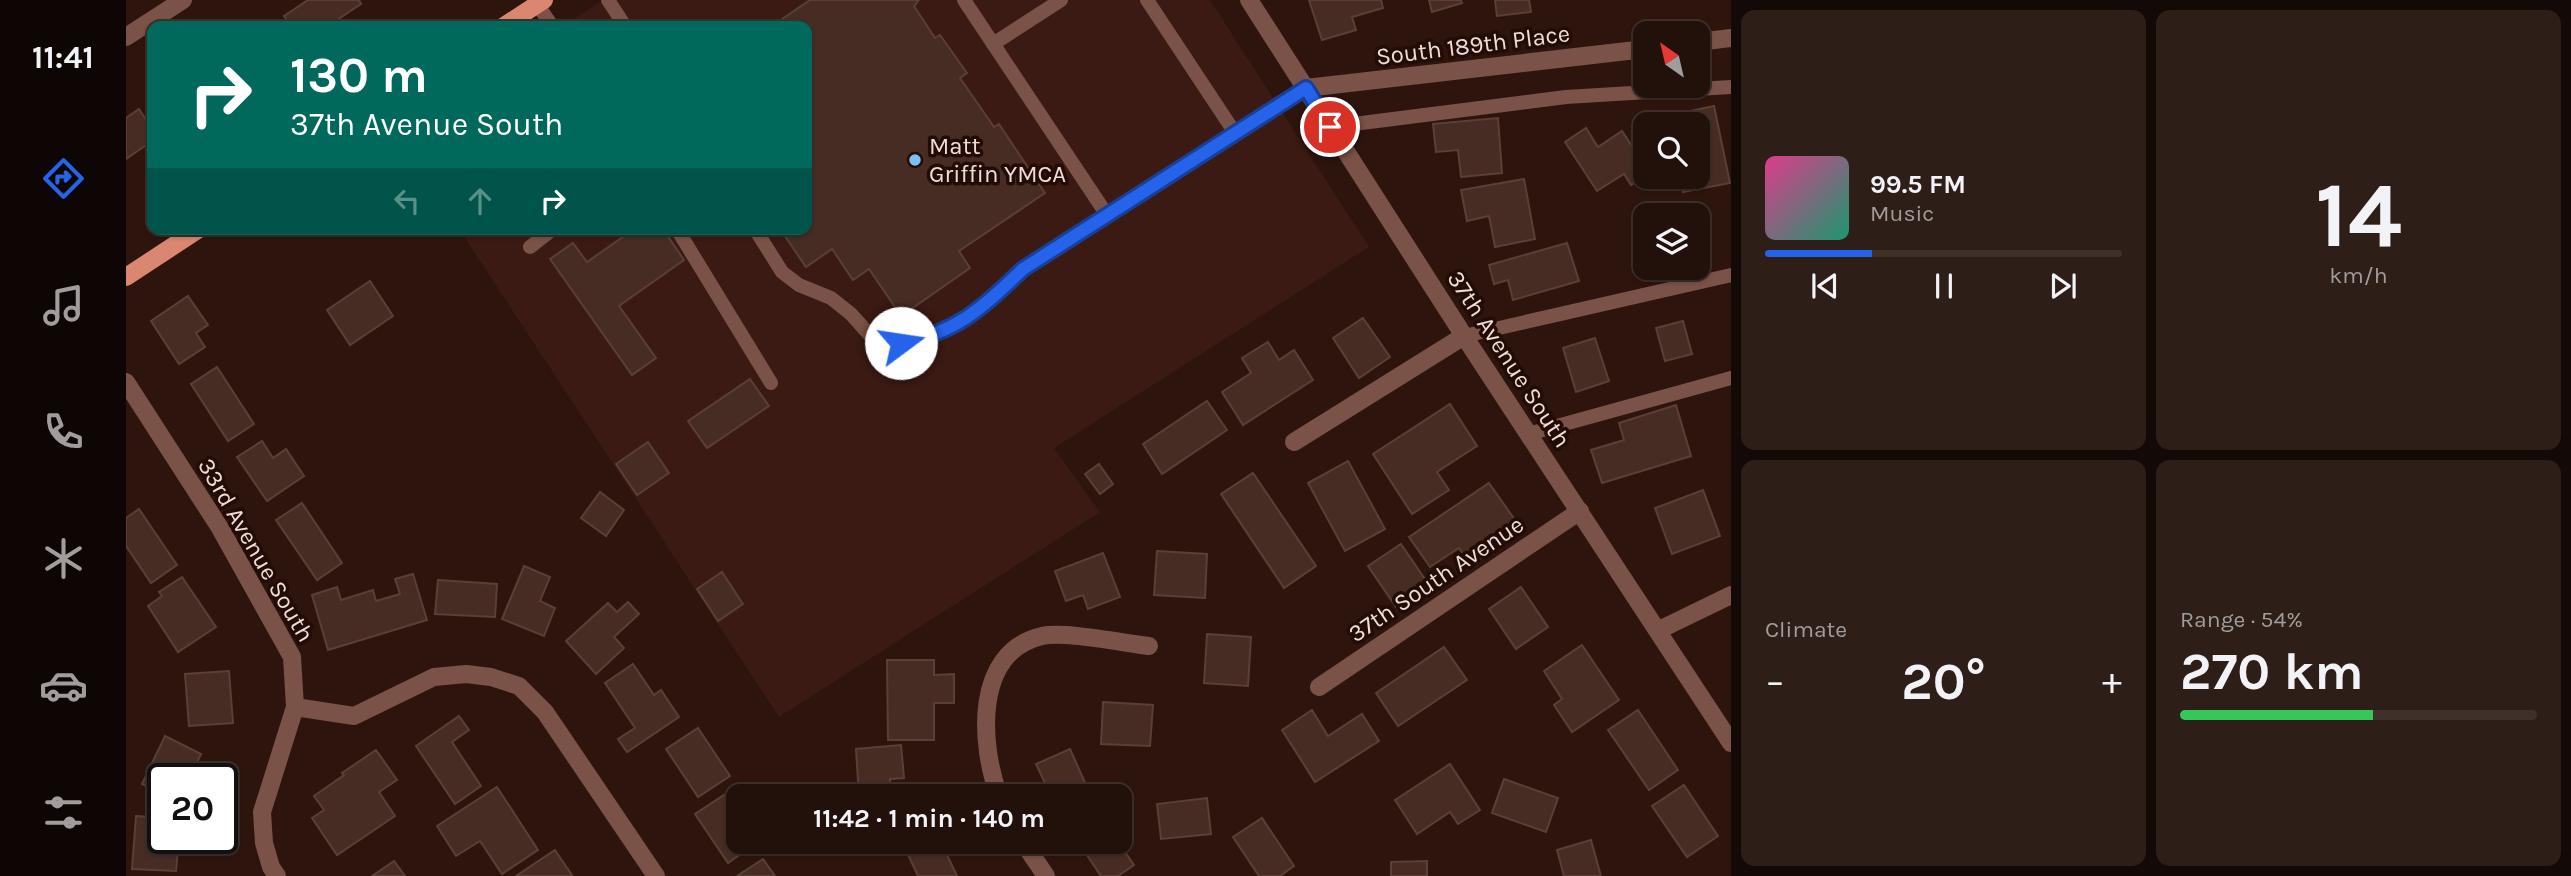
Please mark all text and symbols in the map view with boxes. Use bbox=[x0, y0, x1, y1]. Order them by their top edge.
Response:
street label: South 189th Place bbox=[1374, 19, 1572, 71]
north arrow bbox=[1633, 21, 1710, 98]
map controls bbox=[1633, 21, 1710, 280]
text: 11:41 bbox=[32, 39, 94, 76]
text: 130 m bbox=[290, 47, 428, 104]
icon: right bbox=[175, 49, 266, 140]
pin bbox=[1300, 97, 1360, 157]
text: 37th Avenue South bbox=[290, 106, 563, 143]
icon: arrive bbox=[1311, 108, 1349, 146]
button: search bbox=[1633, 112, 1710, 189]
place label: Matt Griffin YMCA bbox=[929, 132, 1066, 188]
marker: Matt Griffin YMCA bbox=[907, 152, 923, 168]
icon: directions bbox=[39, 154, 88, 203]
text: 14 bbox=[2315, 163, 2402, 269]
text: 99.5 FM bbox=[1870, 169, 1966, 200]
icon: left bbox=[388, 182, 426, 220]
icon: ahead bbox=[461, 182, 499, 220]
icon: right bbox=[534, 182, 572, 220]
text: Music bbox=[1870, 200, 1934, 227]
button: layers bbox=[1633, 203, 1710, 280]
text: km/h bbox=[2329, 262, 2388, 289]
street label: 37th Avenue South bbox=[1441, 265, 1577, 453]
icon: previous bbox=[1806, 267, 1844, 305]
icon: pause bbox=[1925, 267, 1963, 305]
icon: next bbox=[2044, 267, 2082, 305]
icon: music bbox=[39, 281, 88, 330]
position arrow bbox=[864, 306, 938, 380]
icon: phone bbox=[39, 407, 88, 456]
street label: 33rd Avenue South bbox=[192, 453, 320, 647]
street label: 37th South Avenue bbox=[1343, 510, 1529, 648]
icon: climate bbox=[39, 534, 88, 583]
text: Range · 54% bbox=[2180, 606, 2303, 633]
text: Climate bbox=[1765, 616, 1847, 643]
text: 270 km bbox=[2180, 641, 2363, 702]
text: 20° bbox=[1901, 651, 1986, 712]
text: − bbox=[1765, 659, 1785, 704]
text: + bbox=[2102, 659, 2122, 704]
icon: car bbox=[39, 661, 88, 710]
speed limit sign: 20 bbox=[147, 763, 238, 854]
icon: filters bbox=[39, 788, 88, 837]
text: 11:42 · 1 min · 140 m bbox=[813, 803, 1045, 834]

